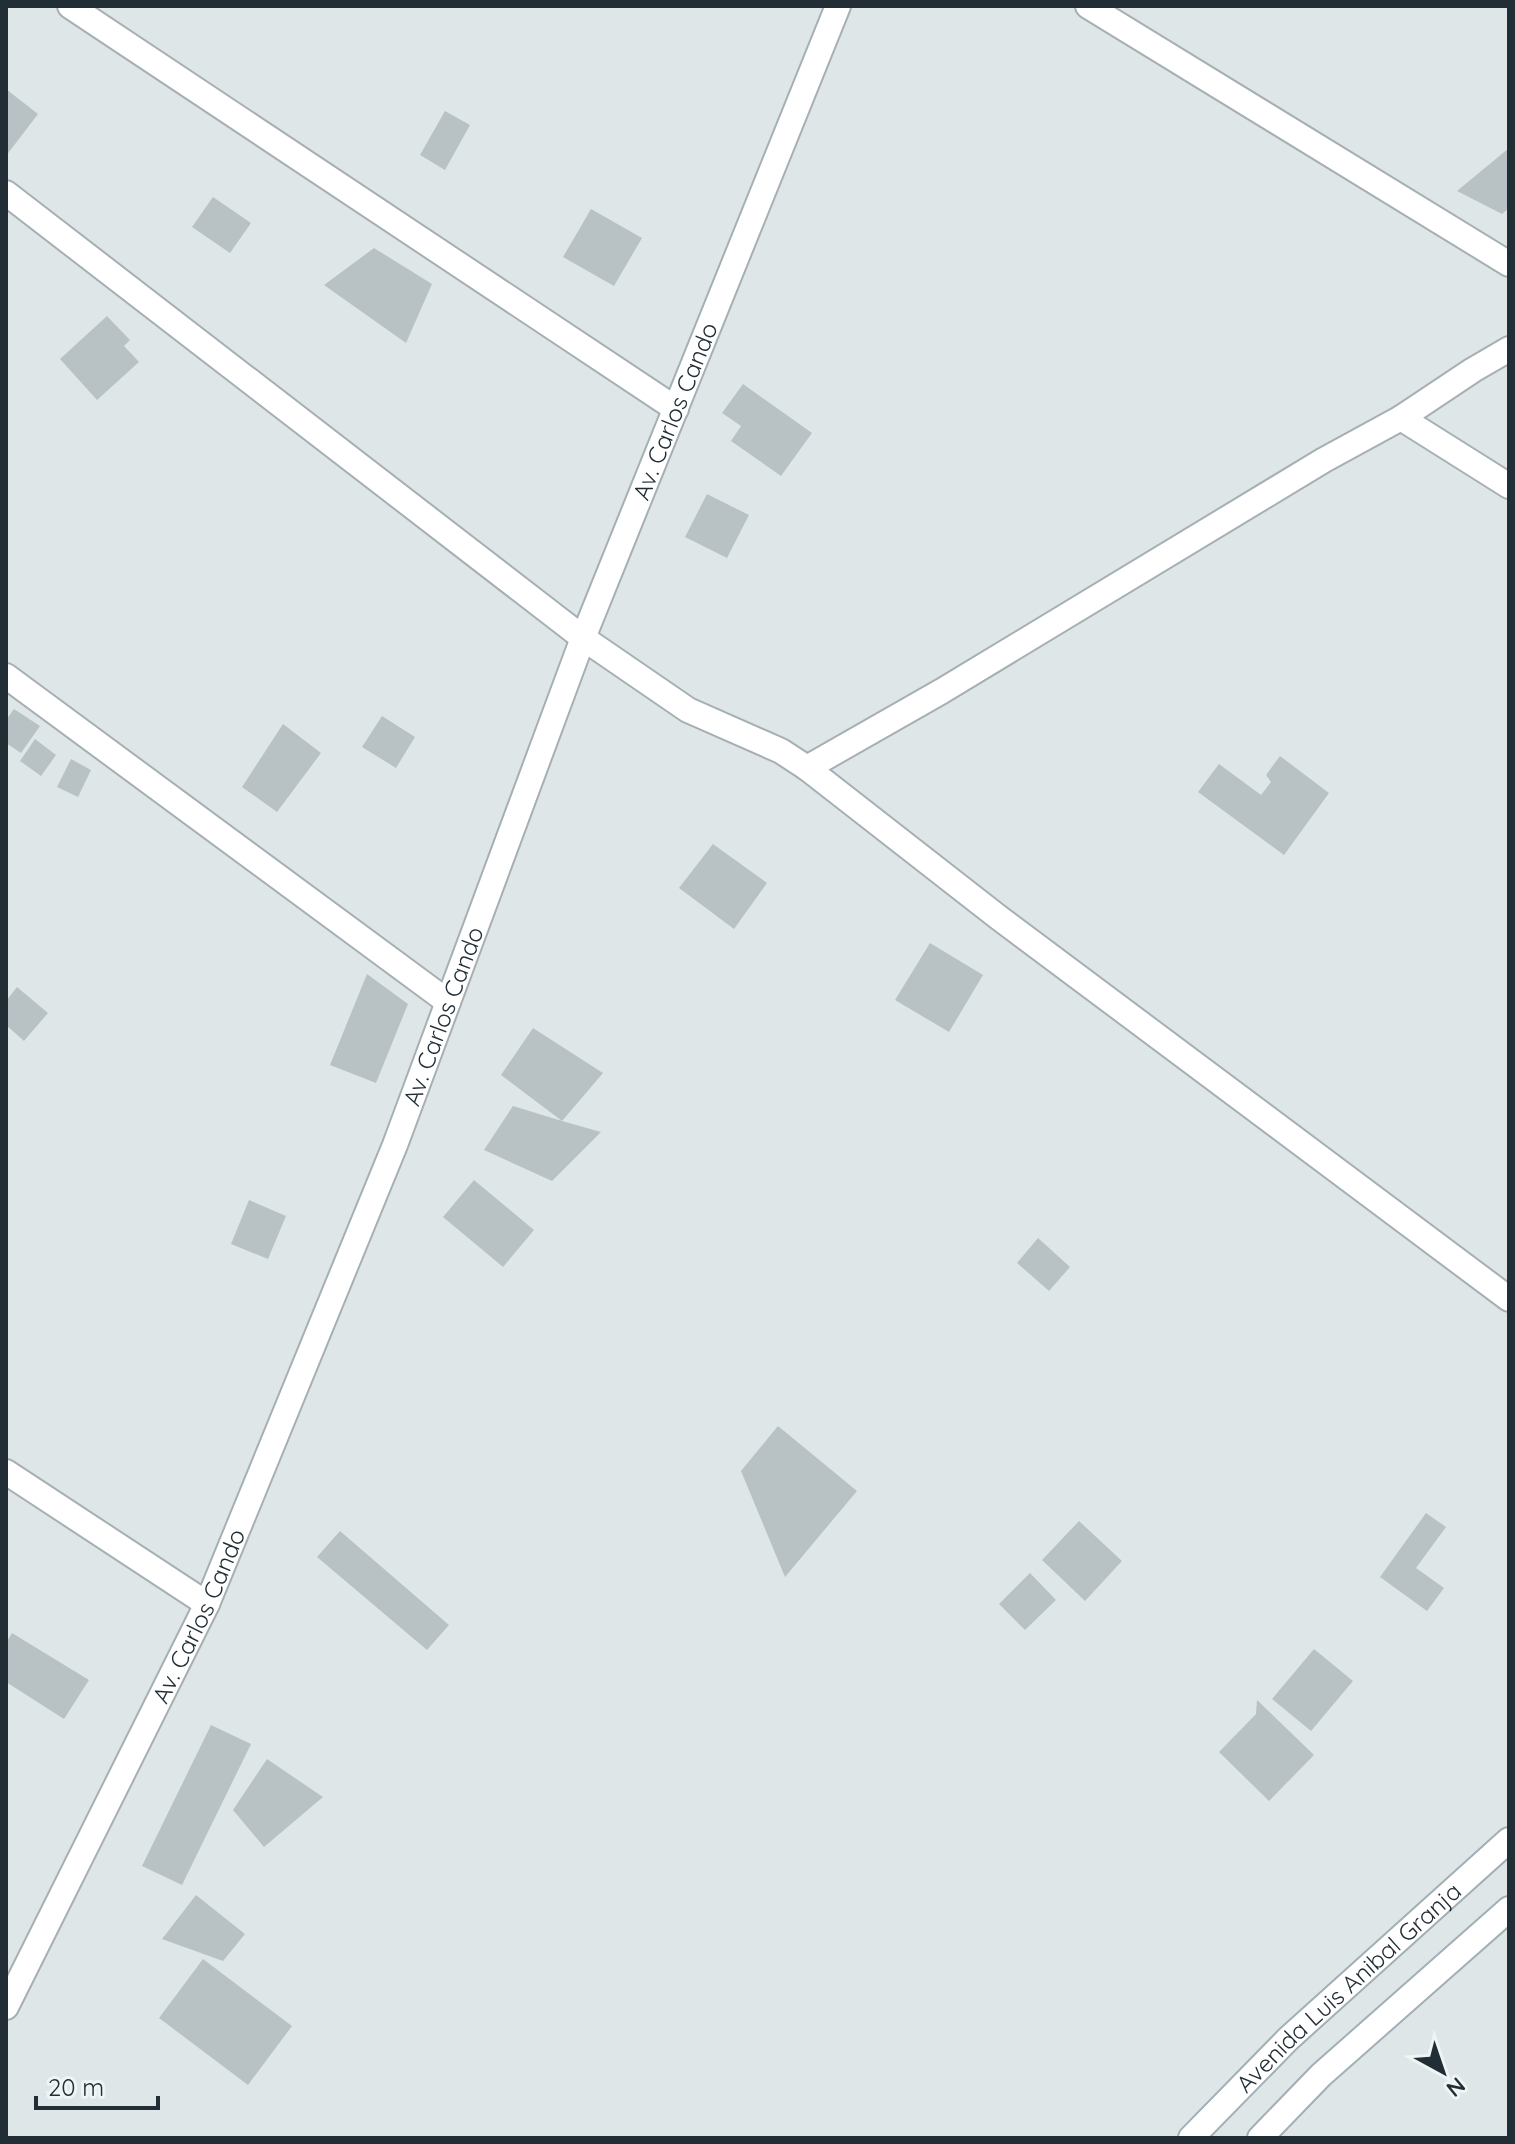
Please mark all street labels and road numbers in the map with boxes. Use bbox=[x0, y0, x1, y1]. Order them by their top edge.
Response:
street label: Av. Carlos Cando bbox=[625, 318, 724, 504]
street label: Av. Carlos Cando bbox=[396, 922, 490, 1110]
street label: Av. Carlos Cando bbox=[145, 1524, 251, 1708]
street label: Avenida Luis Anibal Granja bbox=[1229, 1876, 1467, 2098]

